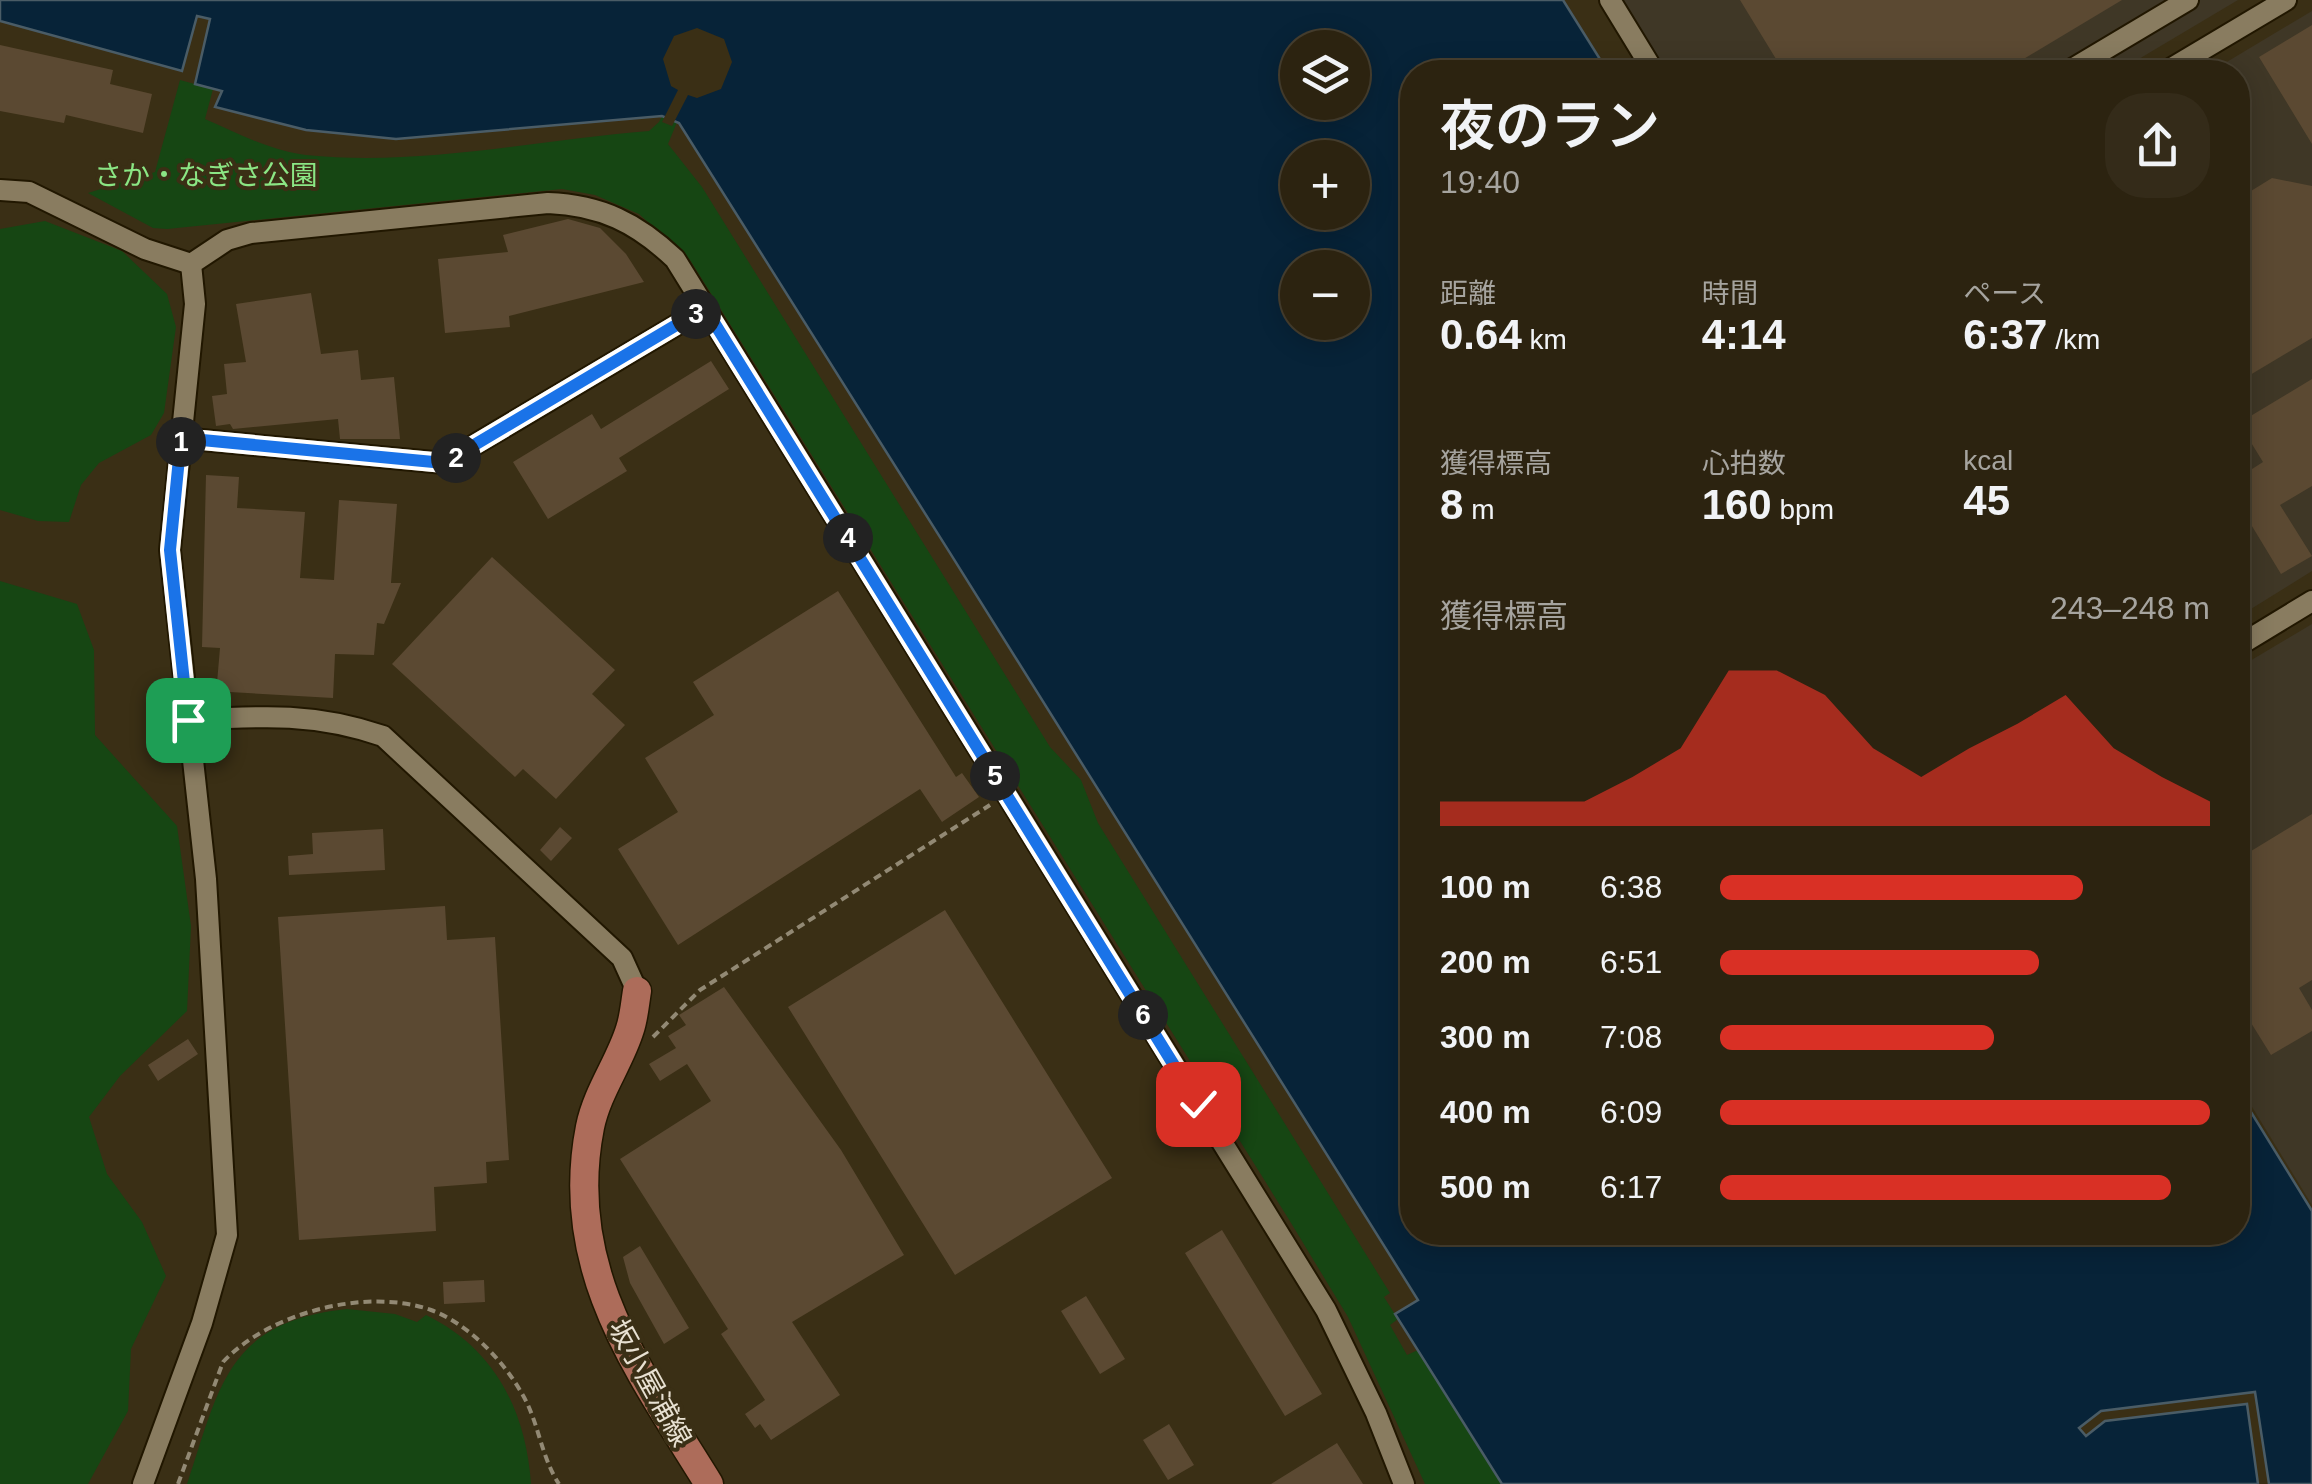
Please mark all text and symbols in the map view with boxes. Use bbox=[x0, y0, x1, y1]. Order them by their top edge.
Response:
map controls bbox=[1280, 30, 1370, 340]
button: layers bbox=[1280, 30, 1370, 120]
button: share bbox=[2105, 93, 2210, 198]
text: 夜のラン bbox=[1440, 95, 1660, 157]
button: + bbox=[1280, 140, 1370, 230]
park label: さか・なぎさ公園 bbox=[94, 160, 318, 191]
text: 19:40 bbox=[1440, 164, 1520, 200]
button: − bbox=[1280, 250, 1370, 340]
text: 距離 bbox=[1440, 278, 1496, 309]
text: 時間 bbox=[1702, 278, 1758, 309]
text: ペース bbox=[1963, 278, 2046, 309]
pin: 3 bbox=[671, 289, 721, 339]
text: 3 bbox=[688, 298, 704, 329]
text: 0.64 bbox=[1440, 311, 1522, 358]
text: 4:14 bbox=[1702, 311, 1786, 358]
text: 6:37 bbox=[1963, 311, 2047, 358]
text: km bbox=[1522, 324, 1567, 355]
text: /km bbox=[2047, 324, 2100, 355]
pin: 1 bbox=[156, 417, 206, 467]
text: 1 bbox=[173, 426, 189, 457]
pin: 2 bbox=[431, 433, 481, 483]
text: 2 bbox=[448, 442, 464, 473]
text: kcal bbox=[1963, 445, 2013, 476]
text: 獲得標高 bbox=[1440, 448, 1552, 479]
text: 心拍数 bbox=[1702, 448, 1786, 479]
text: 45 bbox=[1963, 477, 2010, 524]
text: 8 bbox=[1440, 481, 1463, 528]
text: 160 bbox=[1702, 481, 1772, 528]
text: m bbox=[1463, 494, 1494, 525]
text: bpm bbox=[1772, 494, 1834, 525]
pin: 4 bbox=[823, 513, 873, 563]
text: 4 bbox=[840, 522, 856, 553]
text: 243–248 m bbox=[2050, 590, 2210, 626]
text: 獲得標高 bbox=[1440, 598, 1568, 634]
pin bbox=[146, 678, 231, 763]
icon: arrive bbox=[161, 693, 216, 748]
pin: 5 bbox=[970, 751, 1020, 801]
text: 5 bbox=[987, 760, 1003, 791]
text: 100 m bbox=[1440, 869, 1531, 905]
text: 6:38 bbox=[1600, 869, 1662, 905]
text: 200 m bbox=[1440, 944, 1531, 980]
text: 6:51 bbox=[1600, 944, 1662, 980]
pin: 6 bbox=[1118, 990, 1168, 1040]
text: 6 bbox=[1135, 999, 1151, 1030]
text: 300 m bbox=[1440, 1019, 1531, 1055]
text: 7:08 bbox=[1600, 1019, 1662, 1055]
pin bbox=[1156, 1062, 1241, 1147]
icon: check bbox=[1171, 1077, 1226, 1132]
text: 400 m bbox=[1440, 1094, 1531, 1130]
text: 6:09 bbox=[1600, 1094, 1662, 1130]
text: 500 m bbox=[1440, 1169, 1531, 1205]
text: 6:17 bbox=[1600, 1169, 1662, 1205]
street label: 坂小屋浦線 bbox=[603, 1314, 697, 1452]

